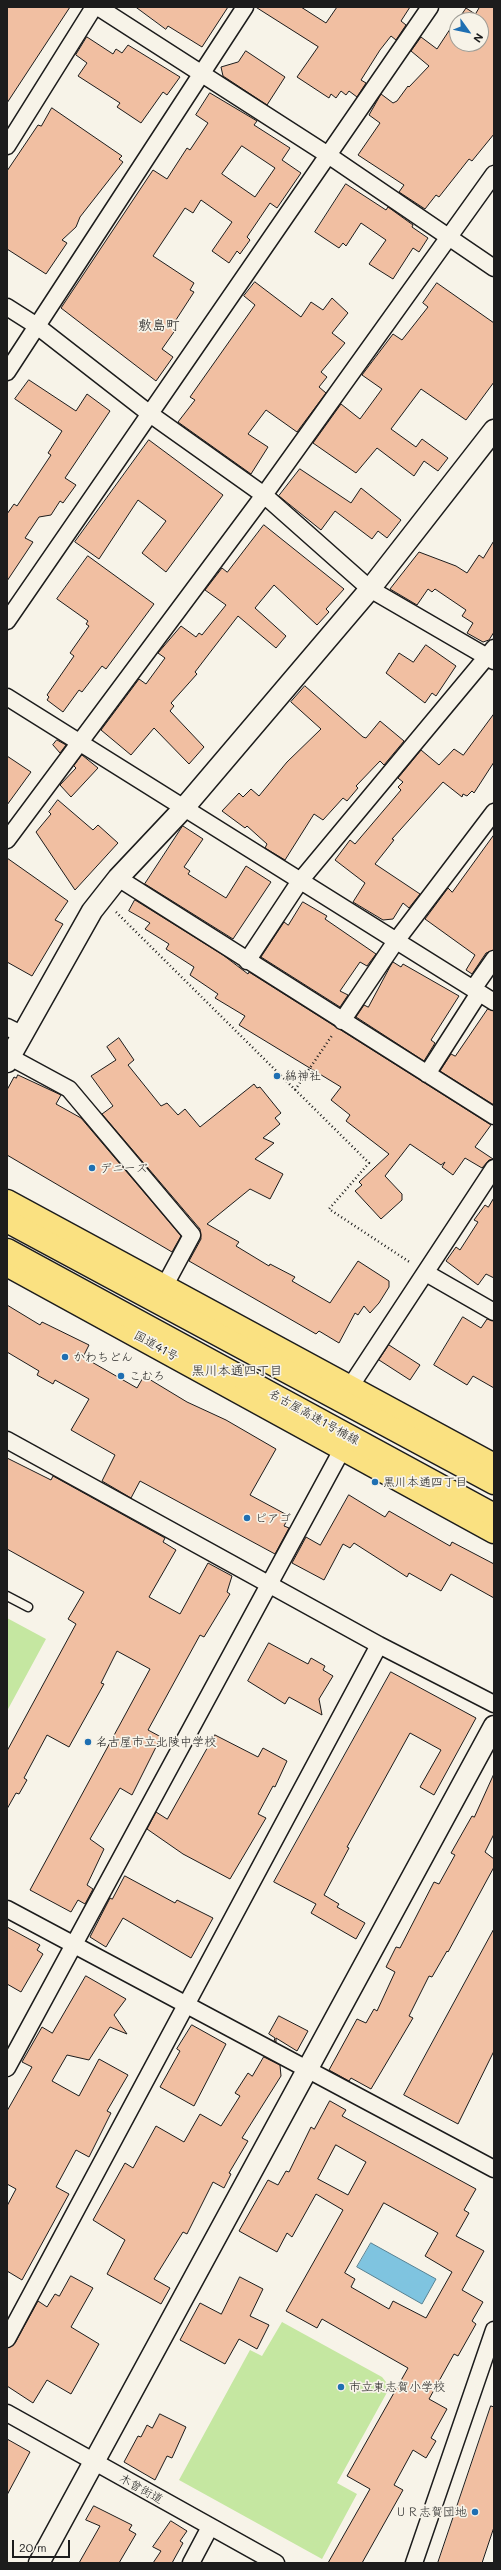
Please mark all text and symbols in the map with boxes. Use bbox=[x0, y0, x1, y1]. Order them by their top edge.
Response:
north arrow bbox=[449, 12, 489, 52]
text: N bbox=[470, 31, 487, 46]
district label: 敷島町 bbox=[138, 318, 180, 334]
place label: 綿神社 bbox=[285, 1069, 321, 1083]
marker: 綿神社 bbox=[272, 1071, 282, 1081]
place label: デニーズ bbox=[100, 1161, 148, 1175]
marker: デニーズ bbox=[87, 1163, 97, 1173]
street label: 国道41号 bbox=[131, 1328, 181, 1364]
place label: かわちどん bbox=[73, 1350, 133, 1364]
marker: かわちどん bbox=[60, 1352, 70, 1362]
district label: 黒川本通四丁目 bbox=[192, 1363, 282, 1379]
place label: こむろ bbox=[129, 1369, 165, 1383]
marker: こむろ bbox=[116, 1371, 126, 1381]
street label: 名古屋高速1号楠線 bbox=[266, 1386, 362, 1448]
place label: 黒川本通四丁目 bbox=[383, 1475, 467, 1489]
marker: 黒川本通四丁目 bbox=[370, 1477, 380, 1487]
place label: ピアゴ bbox=[255, 1511, 291, 1525]
marker: ピアゴ bbox=[242, 1513, 252, 1523]
place label: 名古屋市立北陵中学校 bbox=[96, 1735, 216, 1749]
marker: 名古屋市立北陵中学校 bbox=[83, 1737, 93, 1747]
place label: 市立東志賀小学校 bbox=[349, 2380, 445, 2394]
marker: 市立東志賀小学校 bbox=[336, 2382, 346, 2392]
street label: 木曾街道 bbox=[117, 2471, 165, 2507]
place label: ＵＲ志賀団地 bbox=[395, 2505, 467, 2519]
marker: ＵＲ志賀団地 bbox=[470, 2507, 480, 2517]
scale bar bbox=[14, 2532, 72, 2558]
text: 20 m bbox=[19, 2539, 47, 2555]

